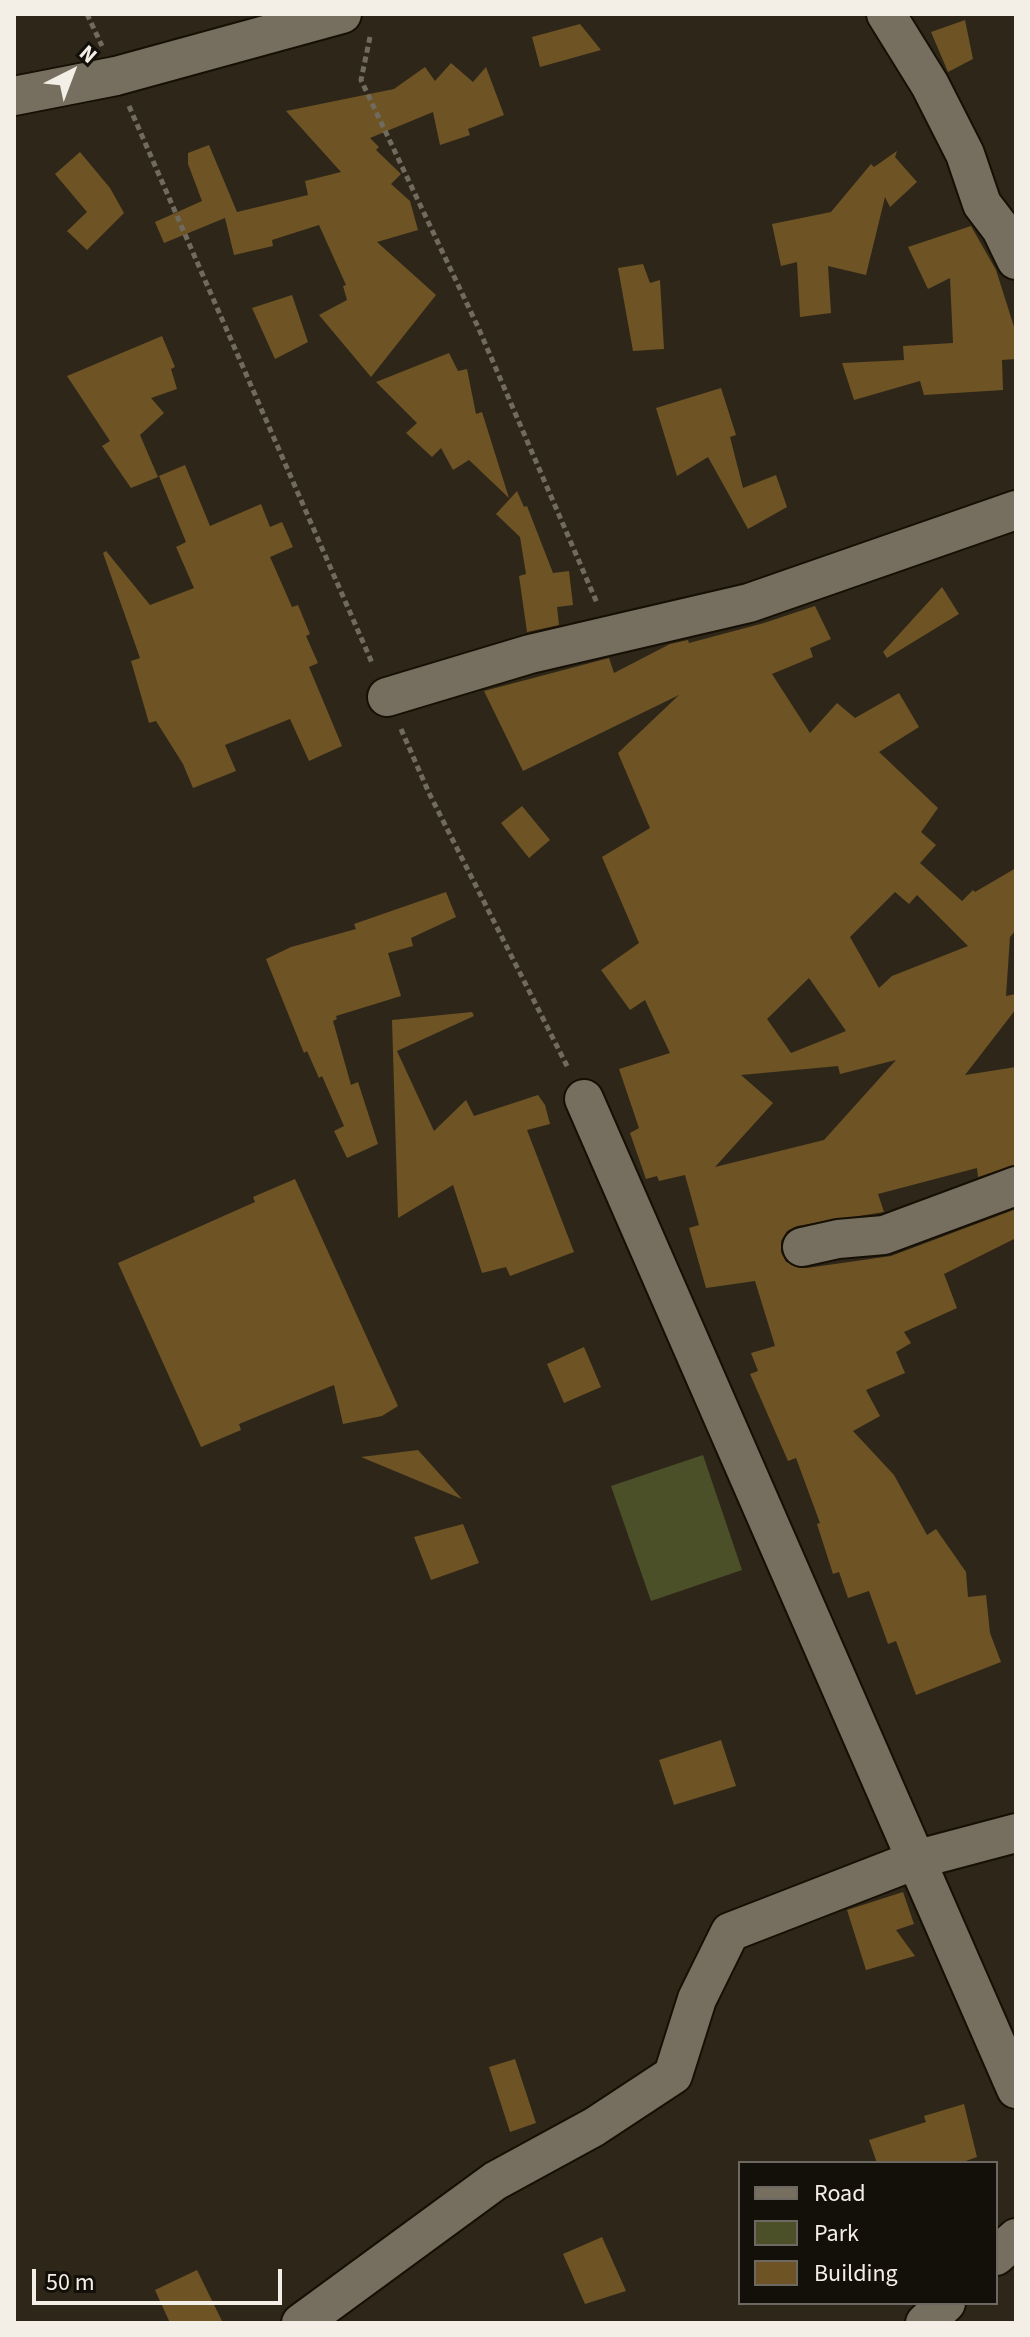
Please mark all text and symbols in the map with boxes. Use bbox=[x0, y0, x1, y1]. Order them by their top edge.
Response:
north arrow bbox=[32, 32, 112, 112]
text: N bbox=[72, 37, 104, 71]
legend bbox=[738, 2161, 998, 2305]
text: Road bbox=[814, 2176, 866, 2211]
text: Park bbox=[814, 2216, 859, 2251]
scale bar bbox=[36, 2253, 286, 2303]
text: Building bbox=[814, 2256, 898, 2291]
text: 50 m bbox=[46, 2265, 95, 2300]

